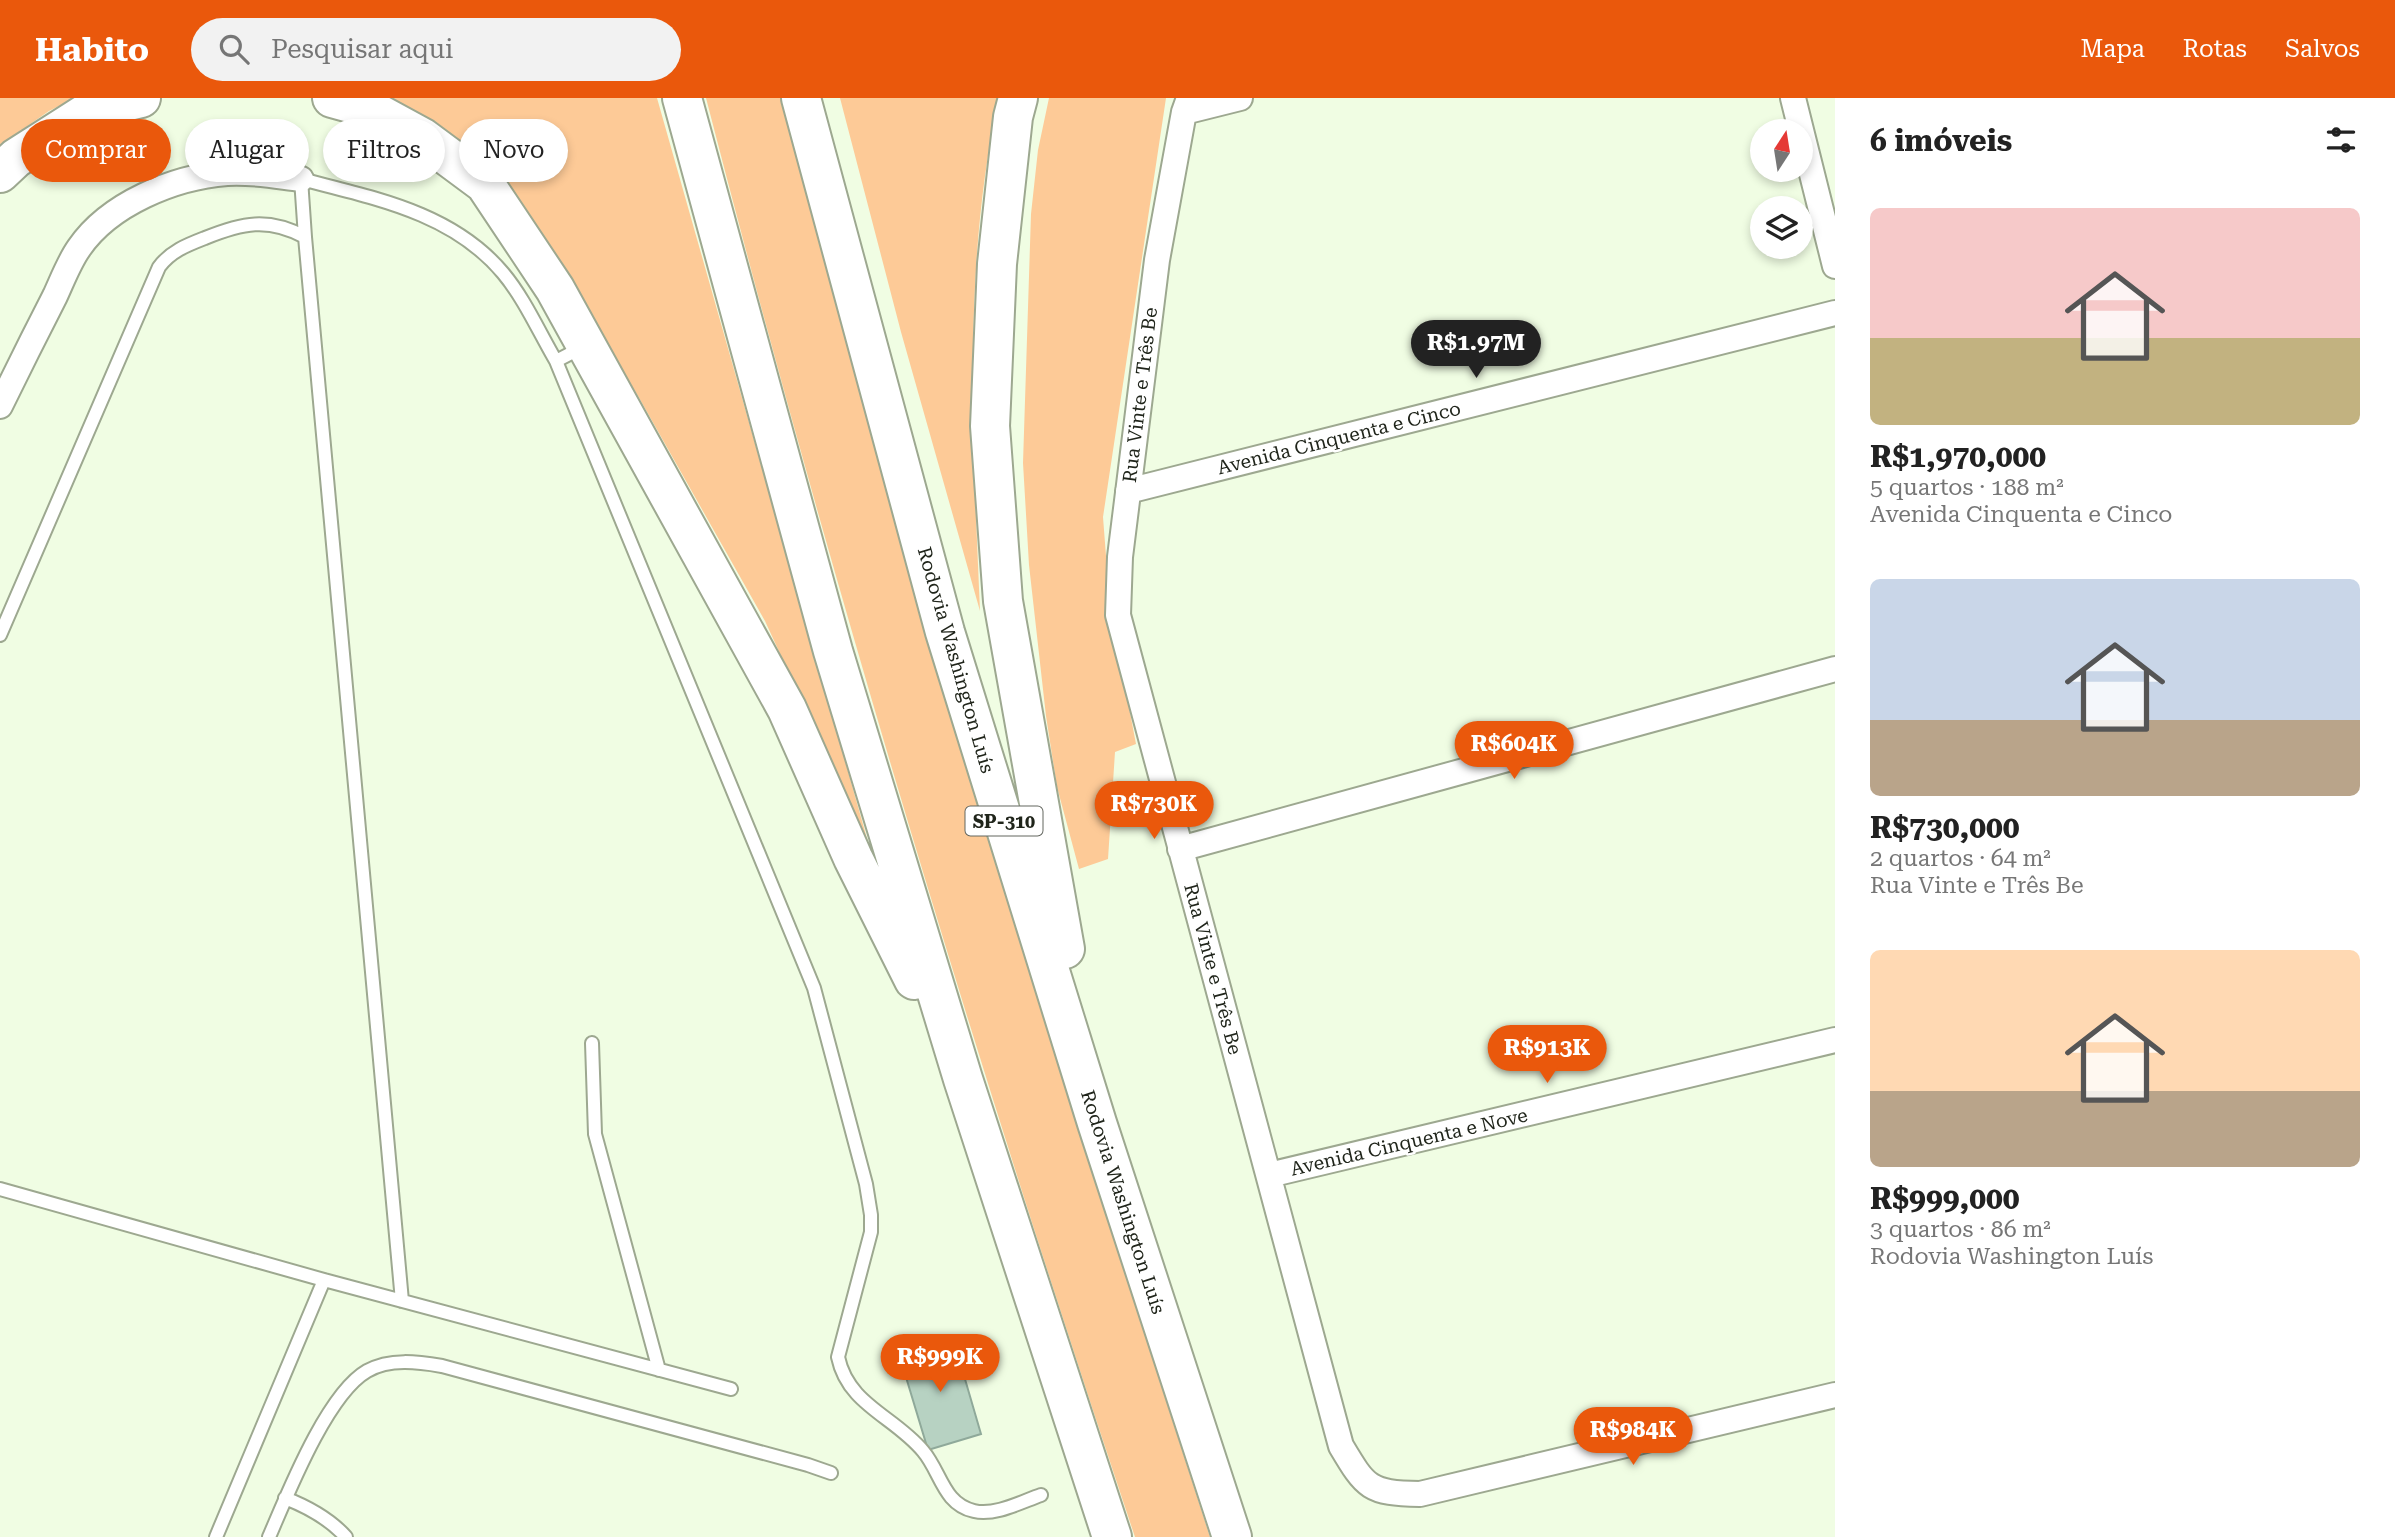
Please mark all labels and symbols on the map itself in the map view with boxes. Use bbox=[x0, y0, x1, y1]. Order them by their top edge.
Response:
north arrow bbox=[1750, 119, 1813, 182]
street label: Rua Vinte e Três Be bbox=[1118, 306, 1162, 484]
pin: R$1.97M bbox=[1411, 320, 1541, 380]
street label: Avenida Cinquenta e Cinco bbox=[1215, 397, 1463, 479]
street label: Rodovia Washington Luís bbox=[913, 544, 999, 776]
pin: R$604K bbox=[1457, 722, 1571, 781]
pin: R$730K bbox=[1097, 782, 1211, 841]
road number: SP-310 bbox=[965, 806, 1042, 836]
street label: Rua Vinte e Três Be bbox=[1179, 881, 1247, 1057]
pin: R$913K bbox=[1490, 1026, 1604, 1085]
street label: Rodovia Washington Luís bbox=[1076, 1087, 1170, 1317]
street label: Avenida Cinquenta e Nove bbox=[1288, 1103, 1530, 1181]
pin: R$999K bbox=[883, 1334, 997, 1394]
pin: R$984K bbox=[1576, 1408, 1690, 1467]

